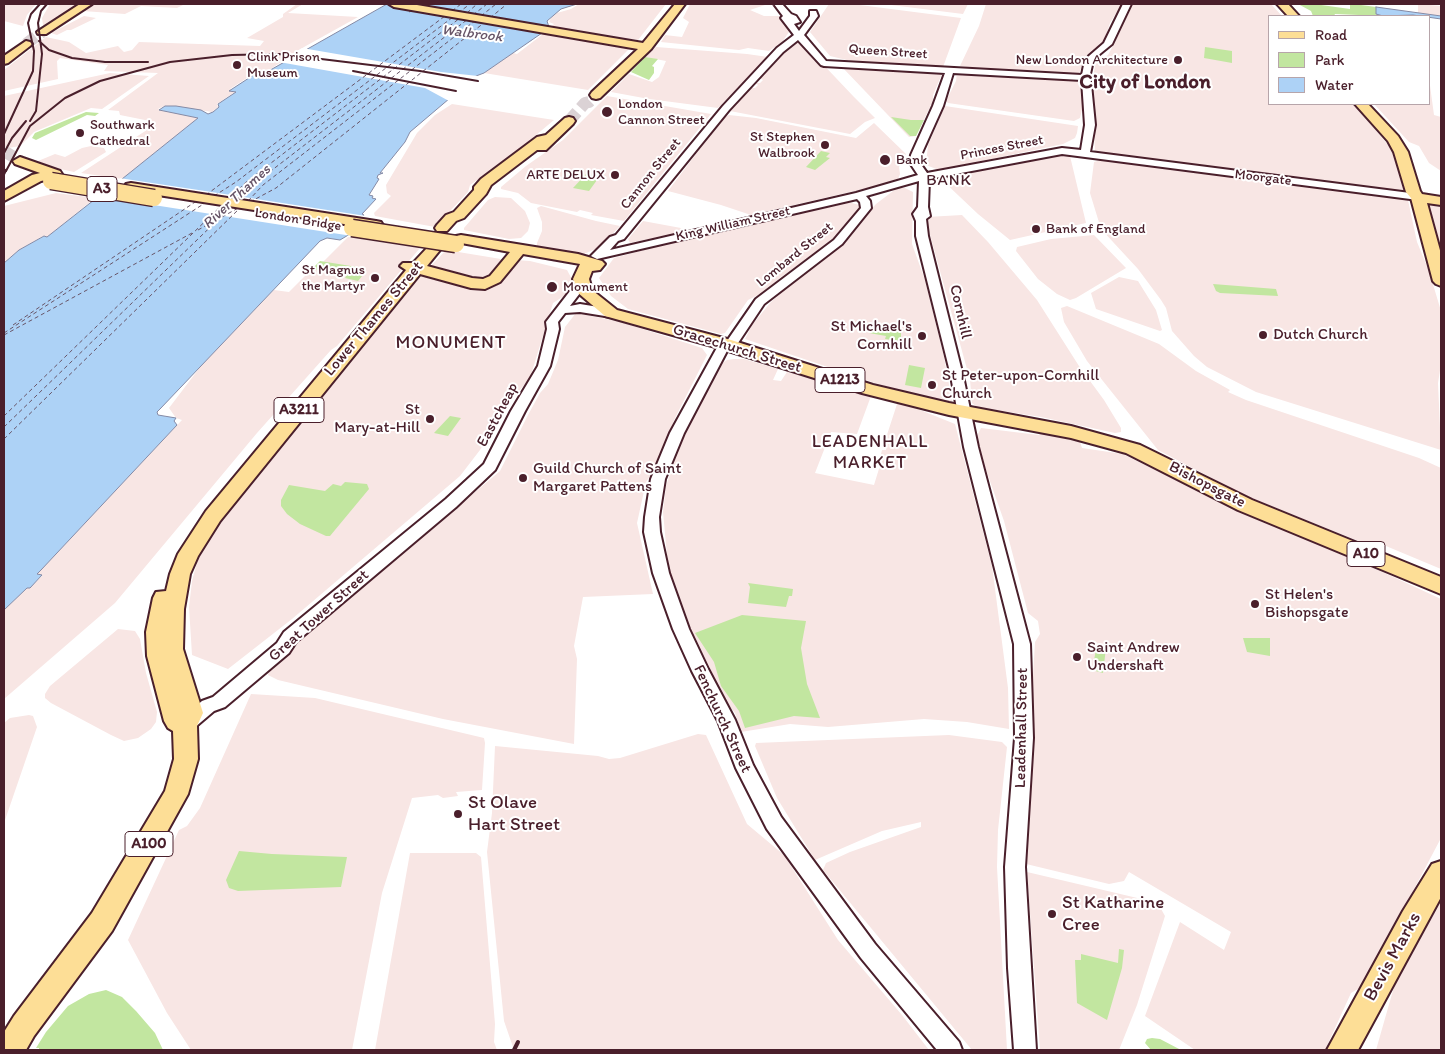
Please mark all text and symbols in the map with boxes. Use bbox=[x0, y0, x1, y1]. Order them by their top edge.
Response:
legend bbox=[1268, 15, 1430, 105]
water label: Walbrook bbox=[441, 21, 503, 47]
text: Road bbox=[1315, 26, 1347, 44]
street label: Queen Street bbox=[848, 41, 928, 63]
place label: Clink Prison Museum bbox=[247, 49, 320, 82]
text: Park bbox=[1315, 51, 1345, 69]
place label: New London Architecture bbox=[1016, 52, 1168, 68]
marker: New London Architecture bbox=[1172, 54, 1184, 66]
marker: Clink Prison Museum bbox=[231, 59, 243, 71]
district label: City of London bbox=[1079, 70, 1211, 96]
text: Water bbox=[1315, 76, 1353, 94]
place label: London Cannon Street bbox=[618, 96, 705, 128]
marker: London Cannon Street bbox=[600, 105, 614, 119]
place label: Southwark Cathedral bbox=[90, 117, 155, 150]
marker: Southwark Cathedral bbox=[74, 127, 86, 139]
place label: St Stephen Walbrook bbox=[750, 129, 815, 162]
street label: Princes Street bbox=[959, 132, 1045, 164]
street label: Cannon Street bbox=[617, 135, 685, 213]
marker: St Stephen Walbrook bbox=[819, 139, 831, 151]
place label: Bank bbox=[896, 152, 927, 168]
marker: Bank bbox=[878, 153, 892, 167]
water label: River Thames bbox=[199, 161, 275, 233]
street label: Moorgate bbox=[1234, 166, 1292, 190]
place label: ARTE DELUX bbox=[526, 167, 605, 183]
marker: ARTE DELUX bbox=[609, 169, 621, 181]
district label: BANK bbox=[926, 171, 972, 191]
road number: A3 bbox=[87, 176, 117, 202]
street label: King William Street bbox=[674, 203, 792, 245]
street label: London Bridge bbox=[254, 205, 342, 235]
street label: Lombard Street bbox=[753, 219, 837, 291]
place label: Bank of England bbox=[1046, 221, 1145, 237]
marker: Bank of England bbox=[1030, 223, 1042, 235]
street label: Lower Thames Street bbox=[320, 258, 428, 380]
place label: St Magnus the Martyr bbox=[301, 262, 365, 294]
marker: St Magnus the Martyr bbox=[369, 272, 381, 284]
place label: Monument bbox=[563, 279, 628, 295]
marker: Monument bbox=[545, 280, 559, 294]
street label: Cornhill bbox=[944, 283, 976, 341]
place label: St Michael's Cornhill bbox=[831, 317, 912, 355]
street label: Gracechurch Street bbox=[670, 320, 804, 378]
place label: Dutch Church bbox=[1273, 325, 1368, 345]
marker: Dutch Church bbox=[1257, 329, 1269, 341]
marker: St Michael's Cornhill bbox=[916, 330, 928, 342]
district label: MONUMENT bbox=[395, 332, 507, 354]
place label: St Peter-upon-Cornhill Church bbox=[942, 366, 1099, 404]
road number: A1213 bbox=[815, 368, 865, 392]
marker: St Peter-upon-Cornhill Church bbox=[926, 379, 938, 391]
street label: Eastcheap bbox=[473, 380, 523, 450]
road number: A3211 bbox=[274, 398, 324, 422]
place label: St Mary-at-Hill bbox=[334, 400, 420, 438]
marker: St Mary-at-Hill bbox=[424, 413, 436, 425]
district label: LEADENHALL MARKET bbox=[811, 431, 929, 474]
street label: Bishopsgate bbox=[1165, 457, 1249, 513]
place label: Guild Church of Saint Margaret Pattens bbox=[533, 459, 681, 497]
marker: Guild Church of Saint Margaret Pattens bbox=[517, 472, 529, 484]
road number: A10 bbox=[1347, 542, 1385, 566]
street label: Great Tower Street bbox=[265, 566, 373, 666]
place label: St Helen's Bishopsgate bbox=[1265, 585, 1349, 623]
marker: St Helen's Bishopsgate bbox=[1249, 598, 1261, 610]
place label: Saint Andrew Undershaft bbox=[1087, 638, 1180, 676]
marker: Saint Andrew Undershaft bbox=[1071, 651, 1083, 663]
street label: Fenchurch Street bbox=[689, 662, 755, 776]
street label: Leadenhall Street bbox=[1011, 668, 1033, 788]
place label: St Olave Hart Street bbox=[468, 792, 560, 836]
marker: St Olave Hart Street bbox=[452, 808, 464, 820]
road number: A100 bbox=[125, 832, 173, 856]
place label: St Katharine Cree bbox=[1062, 892, 1164, 936]
marker: St Katharine Cree bbox=[1046, 908, 1058, 920]
street label: Bevis Marks bbox=[1359, 908, 1427, 1006]

